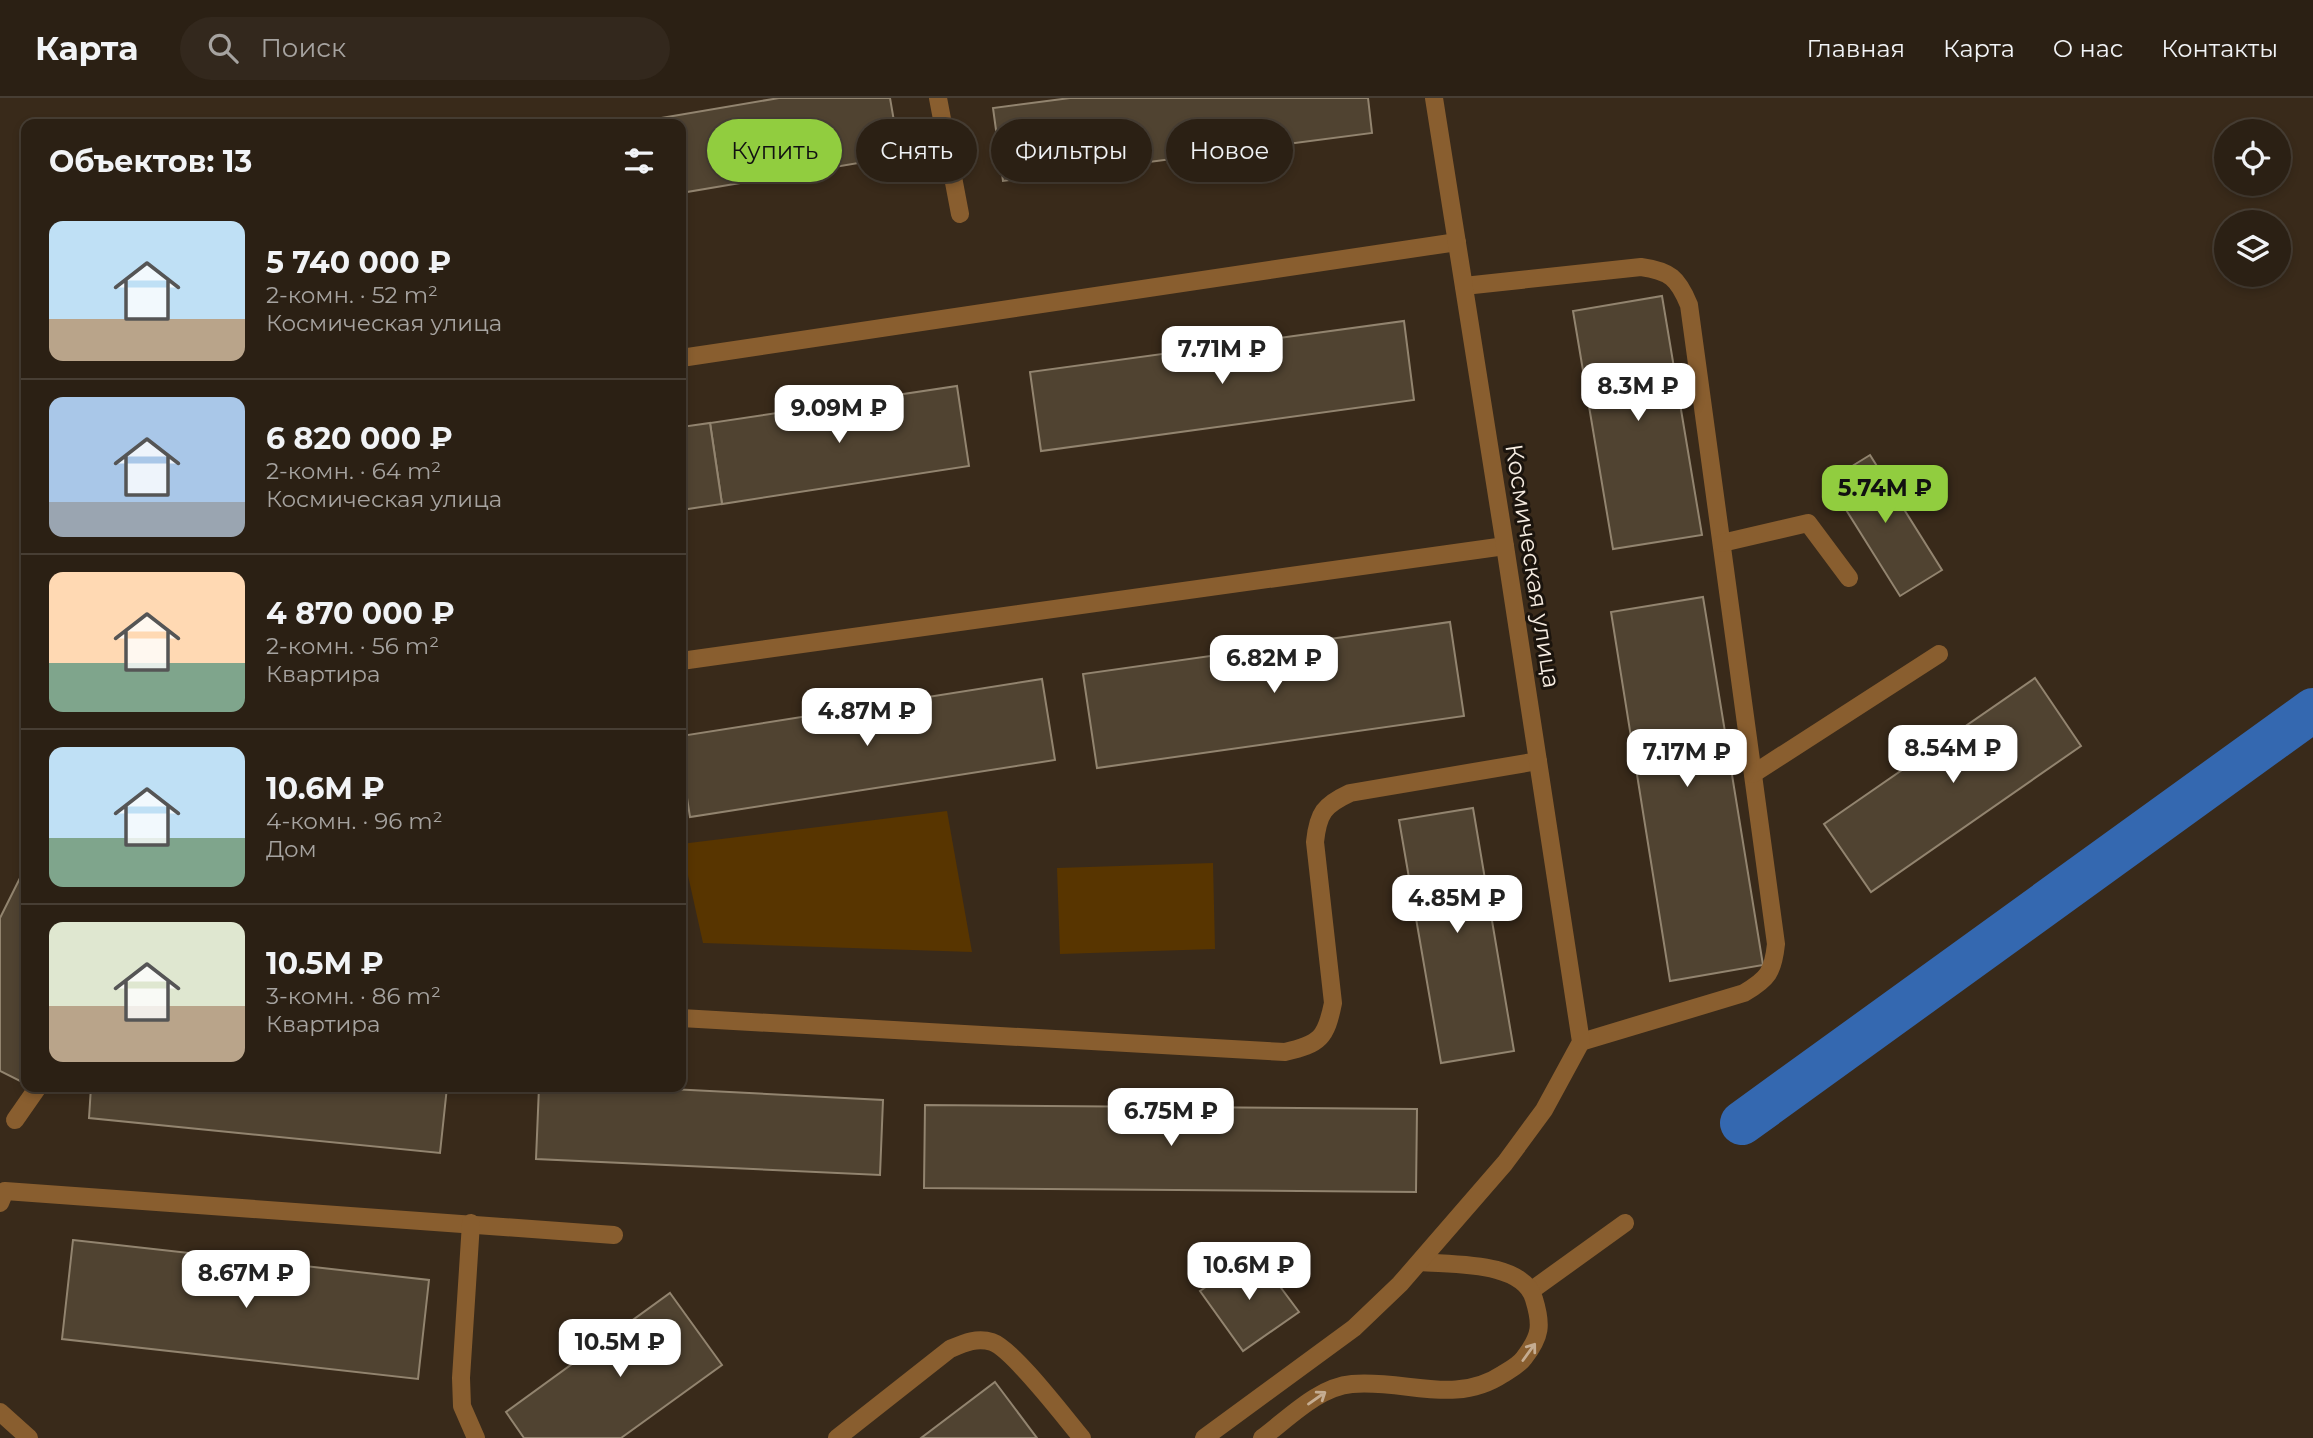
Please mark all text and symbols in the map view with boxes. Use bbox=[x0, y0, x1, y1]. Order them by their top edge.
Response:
search box bbox=[180, 17, 670, 80]
text: Карта bbox=[35, 28, 138, 68]
icon: search bbox=[204, 29, 242, 67]
text: Поиск bbox=[260, 32, 346, 64]
text: Главная bbox=[1807, 34, 1905, 63]
text: Карта bbox=[1943, 34, 2015, 63]
text: О нас bbox=[2053, 34, 2123, 63]
text: Контакты bbox=[2161, 34, 2278, 63]
chip: Купить bbox=[707, 119, 842, 182]
chip: Снять bbox=[856, 119, 977, 182]
chip: Фильтры bbox=[991, 119, 1152, 182]
chip: Новое bbox=[1166, 119, 1293, 182]
map controls bbox=[2214, 119, 2291, 287]
button: locate bbox=[2214, 119, 2291, 196]
icon: filters bbox=[620, 142, 658, 180]
text: Объектов: 13 bbox=[49, 143, 252, 180]
button: layers bbox=[2214, 210, 2291, 287]
text: 5 740 000 ₽ bbox=[266, 244, 451, 281]
icon: home bbox=[105, 249, 189, 333]
text: 2-комн. · 52 m² bbox=[266, 281, 438, 309]
text: Космическая улица bbox=[266, 309, 502, 337]
pin: 7.71M ₽ bbox=[1157, 327, 1287, 386]
text: 7.71M ₽ bbox=[1178, 335, 1266, 363]
pin: 8.3M ₽ bbox=[1581, 364, 1695, 423]
text: 8.3M ₽ bbox=[1597, 372, 1679, 400]
pin: 9.09M ₽ bbox=[774, 386, 904, 445]
text: 9.09M ₽ bbox=[791, 394, 887, 422]
text: 6 820 000 ₽ bbox=[266, 420, 453, 457]
icon: home bbox=[105, 425, 189, 509]
street label: Космическая улица bbox=[1499, 442, 1567, 690]
text: 2-комн. · 64 m² bbox=[266, 457, 441, 485]
pin: 5.74M ₽ bbox=[1820, 466, 1950, 525]
text: 5.74M ₽ bbox=[1838, 474, 1932, 502]
text: Космическая улица bbox=[266, 485, 502, 513]
text: 4 870 000 ₽ bbox=[266, 595, 455, 632]
icon: home bbox=[105, 600, 189, 684]
text: 2-комн. · 56 m² bbox=[266, 632, 439, 660]
pin: 6.82M ₽ bbox=[1209, 636, 1339, 695]
text: 6.82M ₽ bbox=[1226, 644, 1322, 672]
text: Квартира bbox=[266, 660, 380, 688]
pin: 4.87M ₽ bbox=[802, 688, 932, 748]
text: 4.87M ₽ bbox=[818, 697, 916, 725]
pin: 8.54M ₽ bbox=[1888, 726, 2018, 785]
pin: 7.17M ₽ bbox=[1622, 730, 1752, 789]
text: 8.54M ₽ bbox=[1904, 734, 2002, 762]
text: 7.17M ₽ bbox=[1643, 738, 1731, 766]
text: 10.6M ₽ bbox=[266, 770, 385, 807]
icon: home bbox=[105, 775, 189, 859]
text: 4-комн. · 96 m² bbox=[266, 807, 443, 835]
text: Дом bbox=[266, 835, 317, 863]
pin: 4.85M ₽ bbox=[1392, 876, 1522, 935]
text: 4.85M ₽ bbox=[1408, 884, 1506, 912]
text: 10.5M ₽ bbox=[266, 945, 384, 982]
icon: home bbox=[105, 950, 189, 1034]
text: 3-комн. · 86 m² bbox=[266, 982, 441, 1010]
text: Квартира bbox=[266, 1010, 380, 1038]
pin: 6.75M ₽ bbox=[1106, 1088, 1236, 1148]
text: 6.75M ₽ bbox=[1124, 1097, 1218, 1125]
pin: 10.6M ₽ bbox=[1184, 1242, 1314, 1302]
pin: 8.67M ₽ bbox=[181, 1250, 311, 1310]
text: 10.6M ₽ bbox=[1203, 1251, 1295, 1279]
text: 8.67M ₽ bbox=[198, 1259, 294, 1287]
pin: 10.5M ₽ bbox=[555, 1320, 685, 1379]
text: 10.5M ₽ bbox=[575, 1328, 665, 1356]
one-way arrow bbox=[1521, 1343, 1536, 1362]
one-way arrow bbox=[1307, 1391, 1326, 1405]

